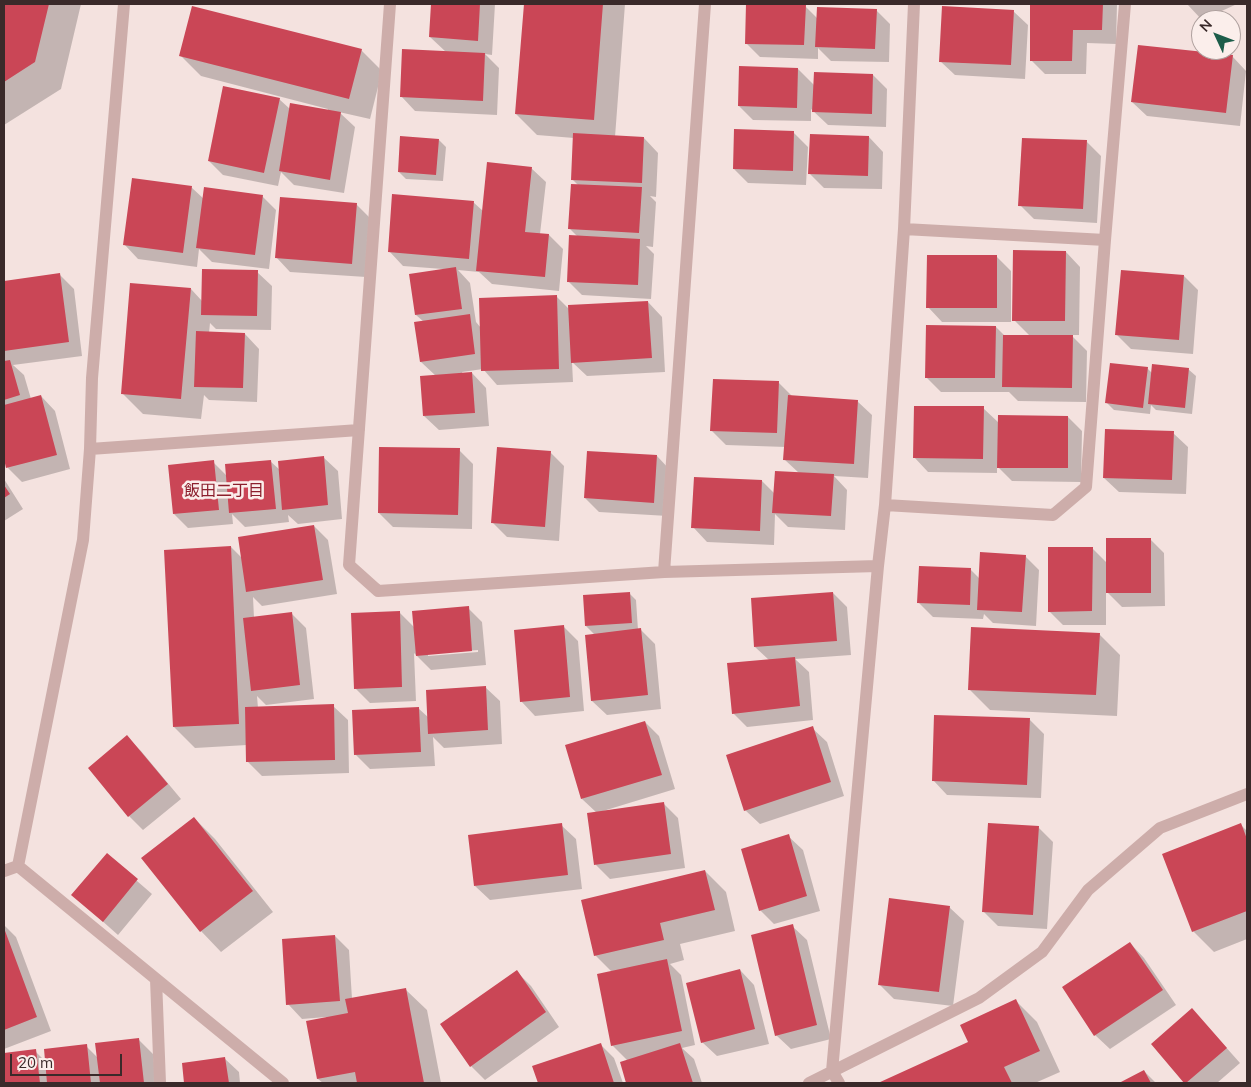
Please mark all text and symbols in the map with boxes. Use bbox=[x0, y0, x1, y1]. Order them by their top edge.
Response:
north arrow bbox=[1191, 10, 1241, 60]
text: N bbox=[1196, 15, 1216, 35]
district label: 飯田二丁目 bbox=[184, 481, 264, 501]
scale bar bbox=[12, 1044, 125, 1076]
text: 20 m bbox=[18, 1053, 53, 1072]

